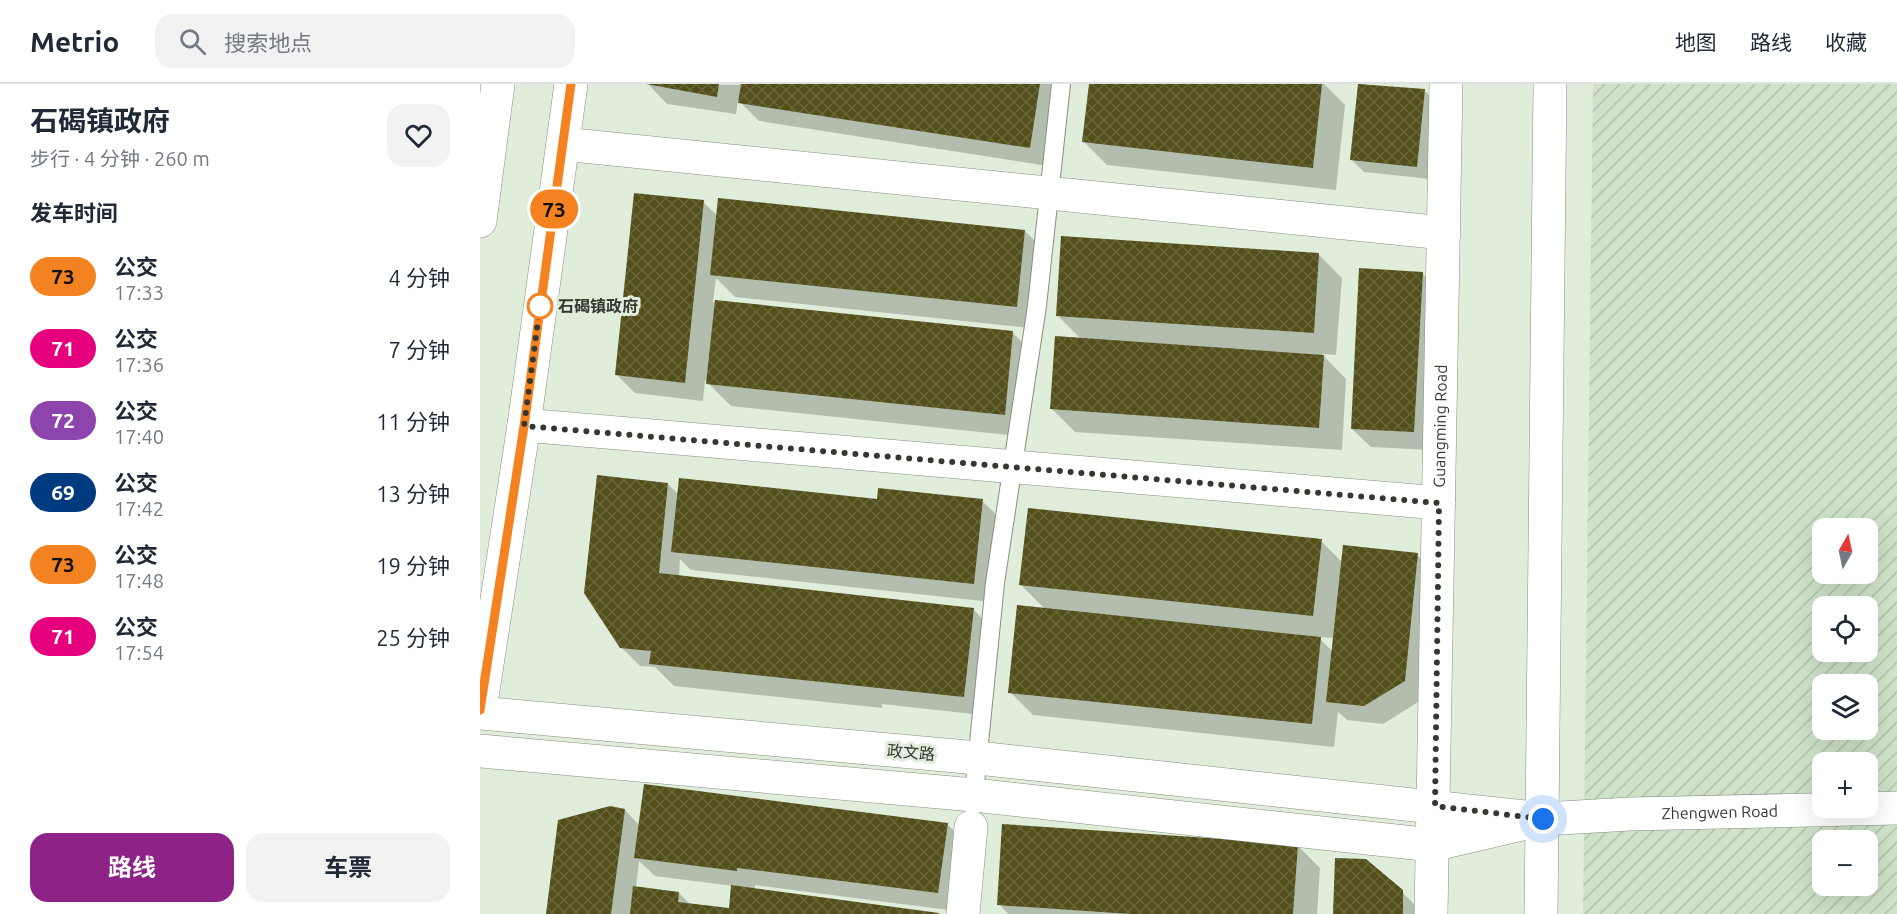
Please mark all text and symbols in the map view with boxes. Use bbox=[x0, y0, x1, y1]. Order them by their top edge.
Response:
search box bbox=[155, 14, 575, 68]
icon: search bbox=[176, 25, 209, 58]
text: Metrio bbox=[30, 26, 119, 57]
text: 搜索地点 bbox=[224, 30, 312, 55]
text: 地图 bbox=[1675, 30, 1717, 54]
text: 路线 bbox=[1750, 30, 1792, 54]
text: 收藏 bbox=[1825, 30, 1867, 54]
button: heart bbox=[387, 104, 450, 167]
text: 石碣镇政府 bbox=[30, 105, 170, 136]
text: 步行 · 4 分钟 · 260 m bbox=[30, 147, 210, 170]
line badge: 73 bbox=[527, 190, 581, 228]
text: 73 bbox=[542, 197, 566, 221]
text: 发车时间 bbox=[30, 200, 118, 225]
text: 公交 bbox=[114, 254, 158, 279]
text: 73 bbox=[51, 264, 75, 288]
text: 4 分钟 bbox=[389, 265, 450, 290]
text: 17:33 bbox=[114, 281, 164, 304]
marker: 石碣镇政府 bbox=[527, 293, 553, 319]
place label: 石碣镇政府 bbox=[558, 297, 638, 315]
text: 公交 bbox=[114, 326, 158, 351]
text: 71 bbox=[51, 336, 75, 360]
text: 7 分钟 bbox=[389, 337, 450, 362]
text: 17:36 bbox=[114, 353, 164, 376]
street label: Guangming Road bbox=[1430, 364, 1450, 488]
text: 公交 bbox=[114, 398, 158, 423]
text: 72 bbox=[51, 408, 75, 432]
text: 11 分钟 bbox=[376, 409, 450, 434]
text: 17:40 bbox=[114, 425, 164, 448]
text: 公交 bbox=[114, 470, 158, 495]
text: 69 bbox=[51, 480, 75, 504]
text: 13 分钟 bbox=[376, 481, 450, 506]
text: 17:42 bbox=[114, 497, 164, 520]
north arrow bbox=[1812, 518, 1878, 584]
map controls bbox=[1812, 518, 1878, 896]
text: 公交 bbox=[114, 542, 158, 567]
text: 73 bbox=[51, 552, 75, 576]
text: 19 分钟 bbox=[376, 553, 450, 578]
text: 17:48 bbox=[114, 569, 164, 592]
button: locate bbox=[1812, 596, 1878, 662]
text: 公交 bbox=[114, 614, 158, 639]
text: 71 bbox=[51, 624, 75, 648]
text: 25 分钟 bbox=[376, 625, 450, 650]
text: 17:54 bbox=[114, 641, 164, 664]
button: layers bbox=[1812, 674, 1878, 740]
street label: 政文路 bbox=[886, 741, 936, 763]
button: + bbox=[1812, 752, 1878, 818]
street label: Zhengwen Road bbox=[1661, 802, 1778, 822]
your location bbox=[1528, 804, 1558, 834]
button: − bbox=[1812, 830, 1878, 896]
button: 路线 bbox=[30, 833, 234, 902]
button: 车票 bbox=[246, 833, 450, 902]

